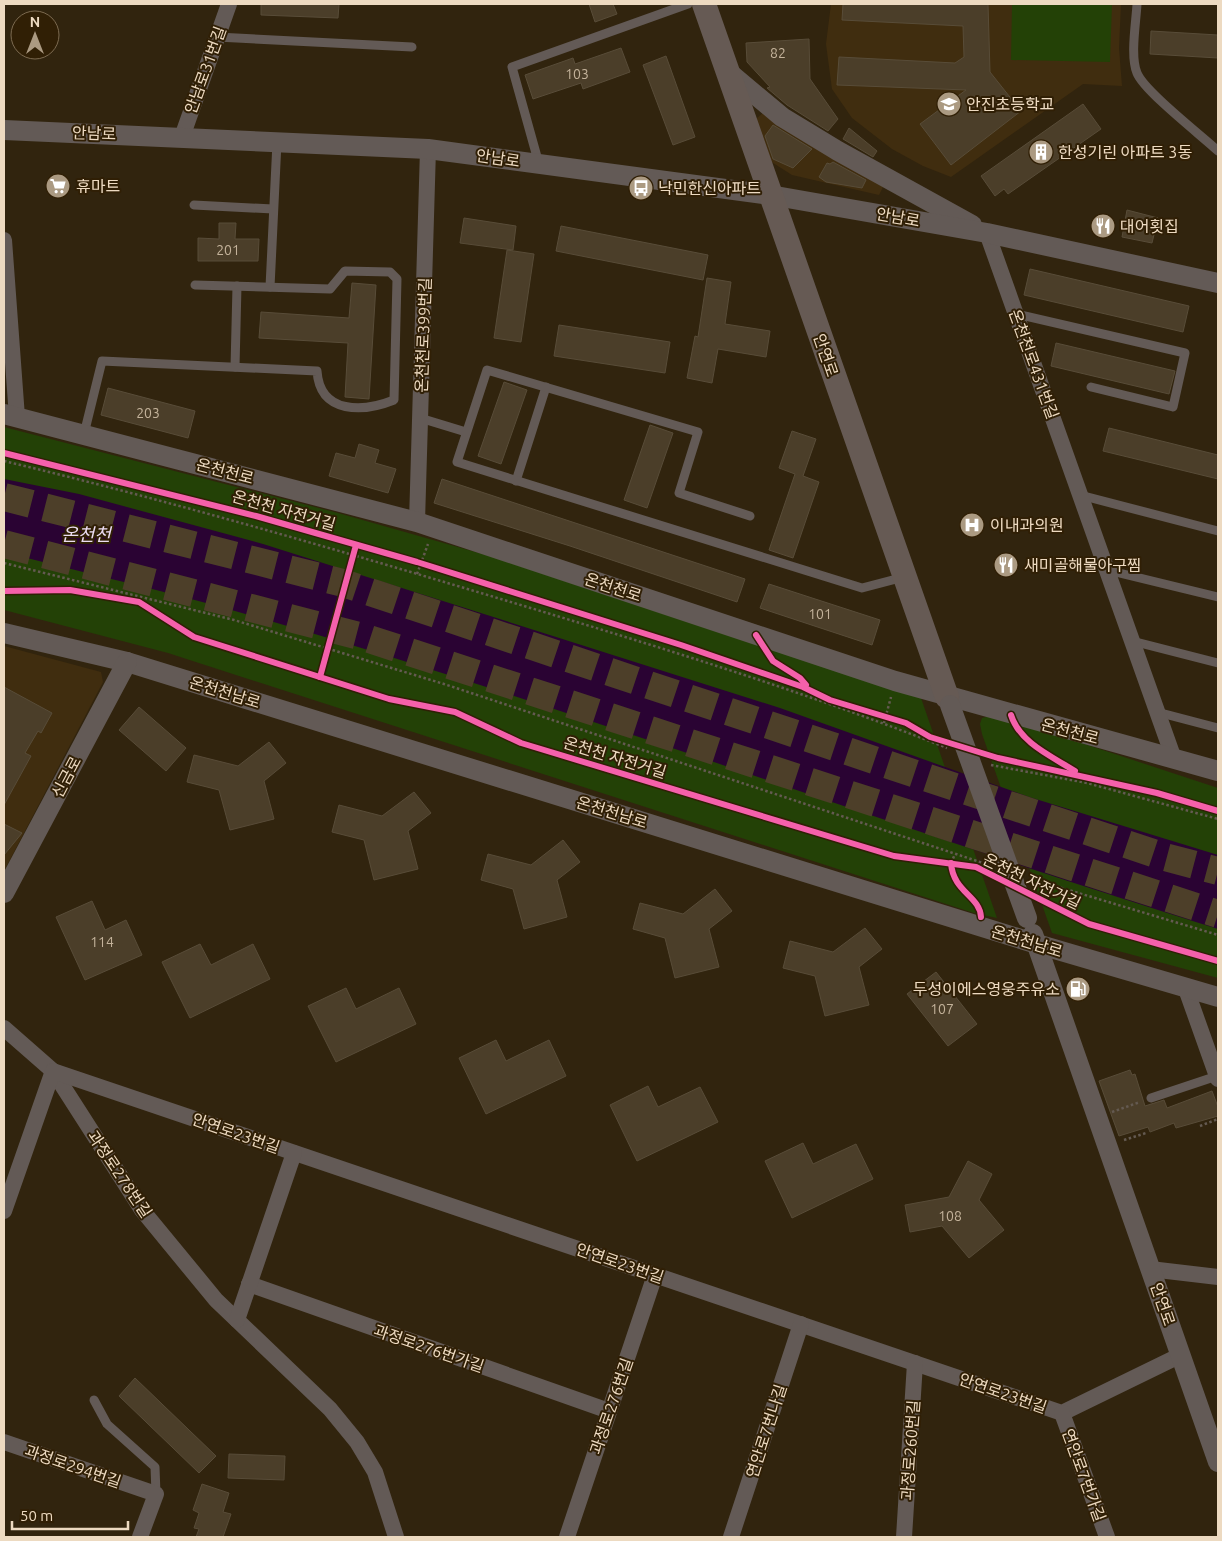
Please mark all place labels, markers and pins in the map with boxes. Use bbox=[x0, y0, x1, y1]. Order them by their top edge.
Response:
school or university icon: 안진초등학교 bbox=[936, 91, 962, 117]
place label: 안진초등학교 bbox=[966, 95, 1054, 113]
building icon: 한성기린 아파트 3동 bbox=[1028, 139, 1054, 165]
place label: 한성기린 아파트 3동 bbox=[1058, 143, 1192, 161]
supermarket icon: 휴마트 bbox=[45, 173, 71, 199]
bus stop icon: 낙민한신아파트 bbox=[628, 175, 654, 201]
place label: 휴마트 bbox=[76, 177, 120, 195]
place label: 낙민한신아파트 bbox=[658, 179, 761, 197]
restaurant icon: 대어횟집 bbox=[1090, 213, 1116, 239]
place label: 대어횟집 bbox=[1120, 217, 1179, 235]
hospital icon: 이내과의원 bbox=[959, 512, 985, 538]
place label: 이내과의원 bbox=[990, 516, 1064, 534]
restaurant icon: 새미골해물아구찜 bbox=[993, 552, 1019, 578]
place label: 새미골해물아구찜 bbox=[1024, 556, 1142, 574]
fuel station icon: 두성이에스영웅주유소 bbox=[1065, 976, 1091, 1002]
place label: 두성이에스영웅주유소 bbox=[913, 980, 1060, 998]

